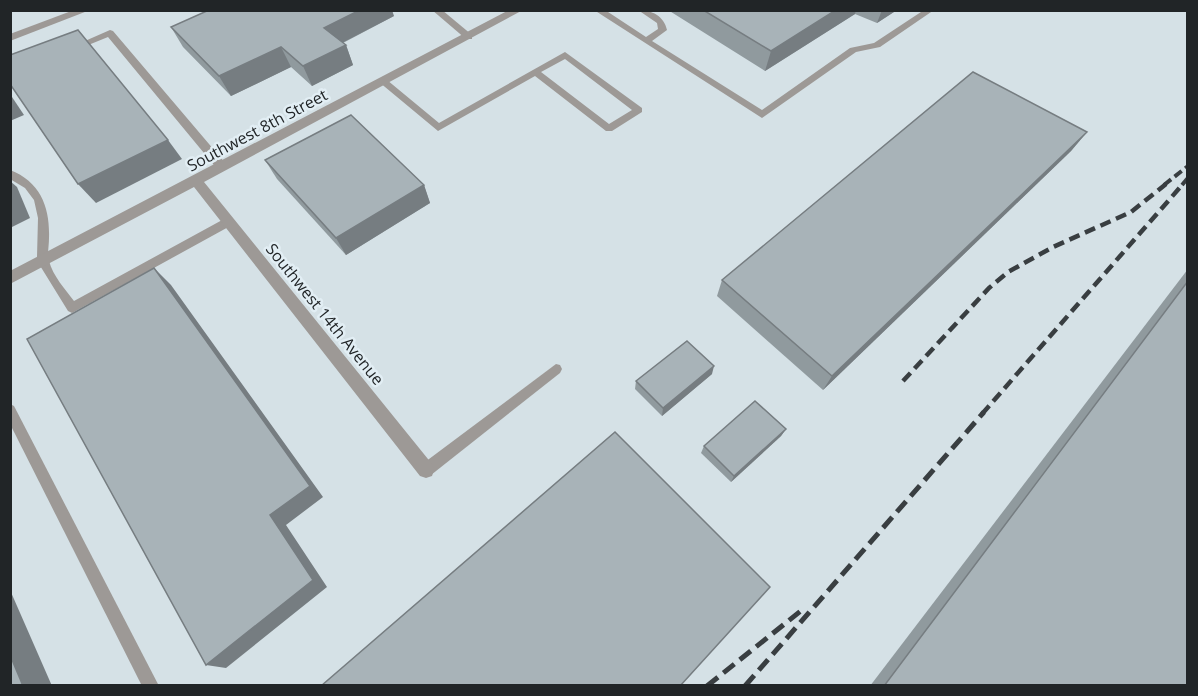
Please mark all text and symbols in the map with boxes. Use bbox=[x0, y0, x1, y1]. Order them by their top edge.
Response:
street label: Southwest 8th Street bbox=[183, 84, 331, 176]
street label: Southwest 14th Avenue bbox=[261, 239, 389, 389]

